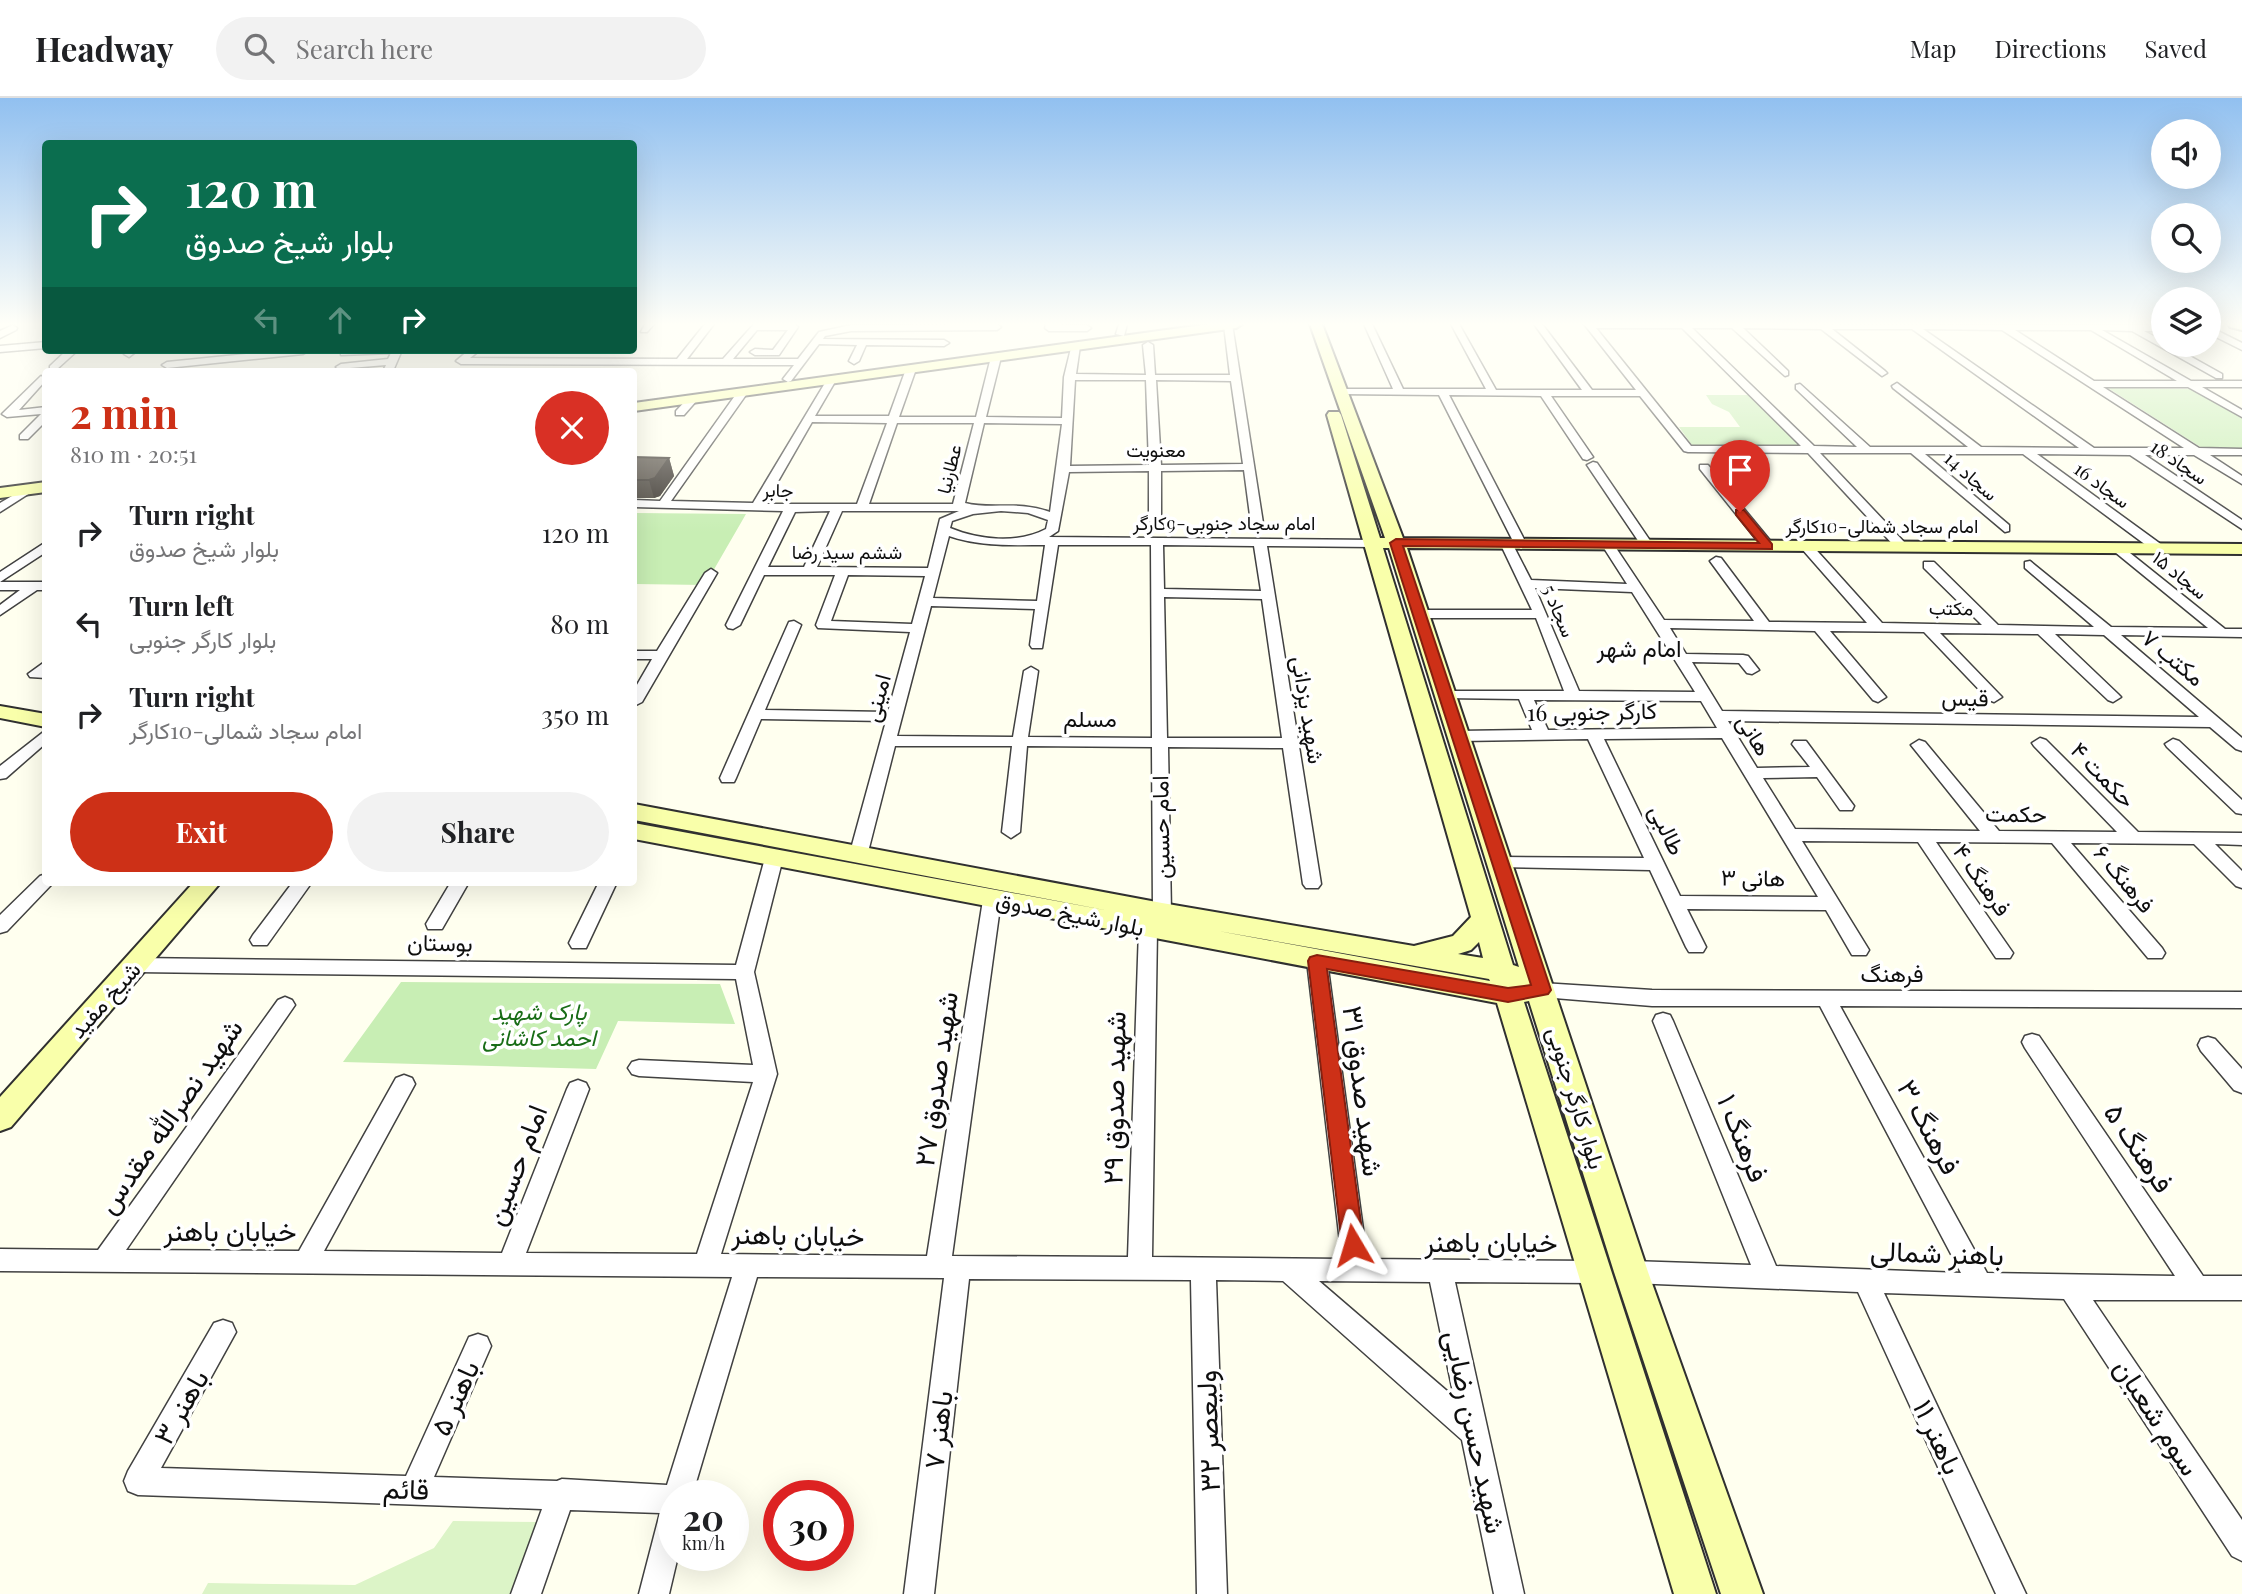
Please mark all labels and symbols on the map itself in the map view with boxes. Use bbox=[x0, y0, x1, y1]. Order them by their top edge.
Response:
street label: سجاد 18 bbox=[2146, 433, 2213, 490]
street label: معنویت bbox=[1126, 436, 1186, 462]
pin bbox=[1710, 440, 1770, 512]
street label: عطارنیا bbox=[929, 441, 967, 496]
street label: سجاد 14 bbox=[1939, 445, 2004, 506]
street label: سجاد 16 bbox=[2069, 455, 2136, 513]
street label: جابر bbox=[761, 476, 794, 502]
street label: امام سجاد جنوبی-9کارگر bbox=[1132, 509, 1315, 536]
street label: امام سجاد شمالی-10کارگر bbox=[1785, 512, 1978, 539]
street label: ششم سید رضا bbox=[792, 538, 902, 565]
street label: سجاد ۱۵ bbox=[2148, 544, 2213, 604]
street label: سجاد 5 bbox=[1537, 580, 1583, 641]
street label: مکتب bbox=[1929, 594, 1973, 620]
street label: مکتب ۷ bbox=[2136, 622, 2212, 692]
district label: امام شهر bbox=[1595, 631, 1682, 665]
street label: شهید یزدانی bbox=[1285, 654, 1333, 766]
street label: امینی bbox=[854, 670, 897, 725]
street label: قیس bbox=[1941, 681, 1989, 712]
street label: کارگر جنوبی 16 bbox=[1527, 694, 1657, 728]
street label: مسلم bbox=[1063, 702, 1117, 734]
street label: هانی bbox=[1731, 708, 1780, 761]
street label: حکمت ۴ bbox=[2065, 734, 2143, 814]
street label: امام حسین bbox=[1143, 775, 1177, 879]
street label: حکمت bbox=[1985, 796, 2047, 829]
street label: طالبی bbox=[1643, 799, 1694, 860]
street label: فرهنگ ۴ bbox=[1946, 837, 2019, 922]
street label: فرهنگ ۶ bbox=[2087, 837, 2163, 919]
street label: هانی ۳ bbox=[1721, 860, 1785, 893]
street label: بلوار شیخ صدوق bbox=[993, 883, 1147, 944]
street label: بوستان bbox=[407, 925, 473, 959]
street label: شیخ مفید bbox=[61, 954, 148, 1045]
street label: فرهنگ bbox=[1861, 957, 1924, 989]
street label: شهید صدوق ۲۷ bbox=[904, 989, 966, 1169]
park label: پارک شهید احمد کاشانی bbox=[482, 995, 599, 1052]
street label: شهید صدوق ۳۱ bbox=[1335, 1003, 1393, 1178]
street label: شهید نصرالله مقدس bbox=[88, 1010, 251, 1221]
street label: شهید صدوق ۲۹ bbox=[1092, 1011, 1134, 1185]
street label: بلوار کارگر جنوبی bbox=[1540, 1023, 1614, 1173]
street label: فرهنگ ۳ bbox=[1889, 1073, 1971, 1181]
street label: فرهنگ ۱ bbox=[1709, 1088, 1779, 1187]
street label: فرهنگ ۵ bbox=[2096, 1095, 2184, 1200]
street label: امام حسین bbox=[475, 1099, 556, 1231]
position arrow bbox=[1316, 1208, 1390, 1282]
street label: خیابان باهنر bbox=[162, 1211, 297, 1249]
street label: خیابان باهنر bbox=[730, 1214, 865, 1254]
street label: خیابان باهنر bbox=[1423, 1222, 1558, 1260]
street label: باهنر شمالی bbox=[1869, 1231, 2005, 1273]
street label: شهید حسن رضایی bbox=[1436, 1327, 1516, 1537]
street label: سوم شعبان bbox=[2105, 1351, 2210, 1483]
street label: باهنر ۵ bbox=[421, 1354, 487, 1441]
street label: باهنر ۳ bbox=[143, 1362, 217, 1451]
street label: ولیعصر ۳۲ bbox=[1186, 1370, 1228, 1492]
street label: باهنر ۷ bbox=[913, 1388, 961, 1471]
street label: باهنر ۱۱ bbox=[1905, 1393, 1973, 1480]
street label: قائم bbox=[382, 1468, 430, 1509]
speed limit sign: 30 bbox=[763, 1480, 854, 1571]

